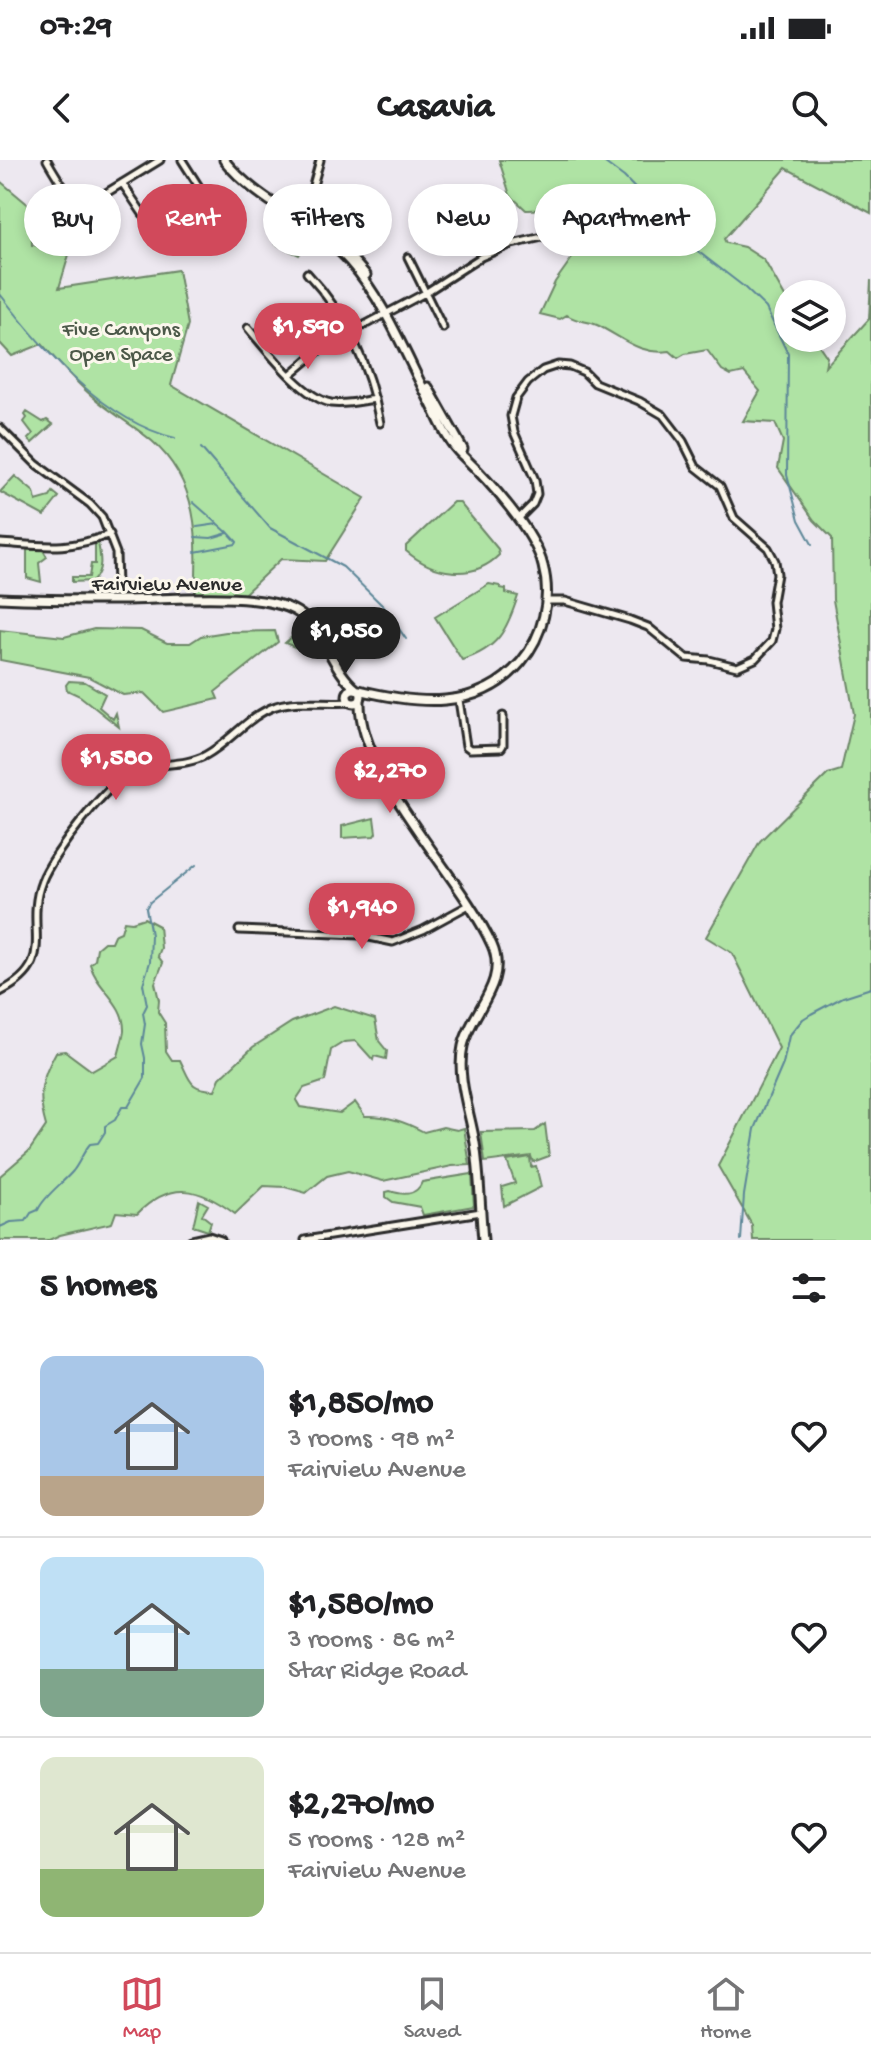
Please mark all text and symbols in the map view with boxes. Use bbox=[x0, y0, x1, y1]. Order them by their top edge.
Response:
text: 07:29 bbox=[40, 11, 112, 46]
icon: back bbox=[40, 86, 84, 130]
icon: search bbox=[787, 86, 831, 130]
text: Casavia bbox=[377, 87, 494, 130]
chip: Buy bbox=[24, 184, 121, 256]
chip: Rent bbox=[137, 184, 247, 256]
chip: Filters bbox=[263, 184, 392, 256]
chip: New bbox=[408, 184, 518, 256]
chip: Apartment bbox=[534, 184, 716, 256]
map controls bbox=[774, 280, 846, 352]
button: layers bbox=[774, 280, 846, 352]
pin: $1,590 bbox=[243, 303, 373, 371]
text: $1,590 bbox=[272, 313, 344, 344]
park label: Five Canyons Open Space bbox=[61, 318, 181, 369]
street label: Fairview Avenue bbox=[91, 573, 243, 599]
pin: $1,850 bbox=[281, 607, 411, 675]
text: $1,850 bbox=[309, 617, 383, 648]
pin: $1,580 bbox=[51, 734, 181, 802]
text: $1,580 bbox=[79, 744, 153, 775]
pin: $2,270 bbox=[325, 747, 455, 815]
text: $2,270 bbox=[353, 757, 427, 788]
pin: $1,940 bbox=[297, 883, 427, 951]
text: $1,940 bbox=[327, 893, 397, 924]
icon: filters bbox=[787, 1266, 831, 1310]
text: 5 homes bbox=[40, 1268, 156, 1308]
text: $1,850/mo bbox=[288, 1385, 433, 1425]
icon: home bbox=[104, 1388, 200, 1484]
icon: heart bbox=[787, 1414, 831, 1458]
text: 3 rooms · 98 m² bbox=[288, 1425, 455, 1456]
text: Fairview Avenue bbox=[288, 1456, 466, 1487]
text: $1,580/mo bbox=[288, 1586, 433, 1626]
icon: home bbox=[104, 1589, 200, 1685]
icon: heart bbox=[787, 1615, 831, 1659]
text: 3 rooms · 86 m² bbox=[288, 1626, 455, 1657]
text: Star Ridge Road bbox=[288, 1657, 466, 1688]
text: $2,270/mo bbox=[288, 1786, 434, 1826]
icon: home bbox=[104, 1789, 200, 1885]
icon: heart bbox=[787, 1815, 831, 1859]
text: 5 rooms · 128 m² bbox=[288, 1826, 465, 1857]
text: Fairview Avenue bbox=[288, 1857, 466, 1888]
tab: Map bbox=[120, 1972, 164, 2046]
tab: Saved bbox=[404, 1972, 460, 2046]
tab: Home bbox=[700, 1972, 751, 2046]

